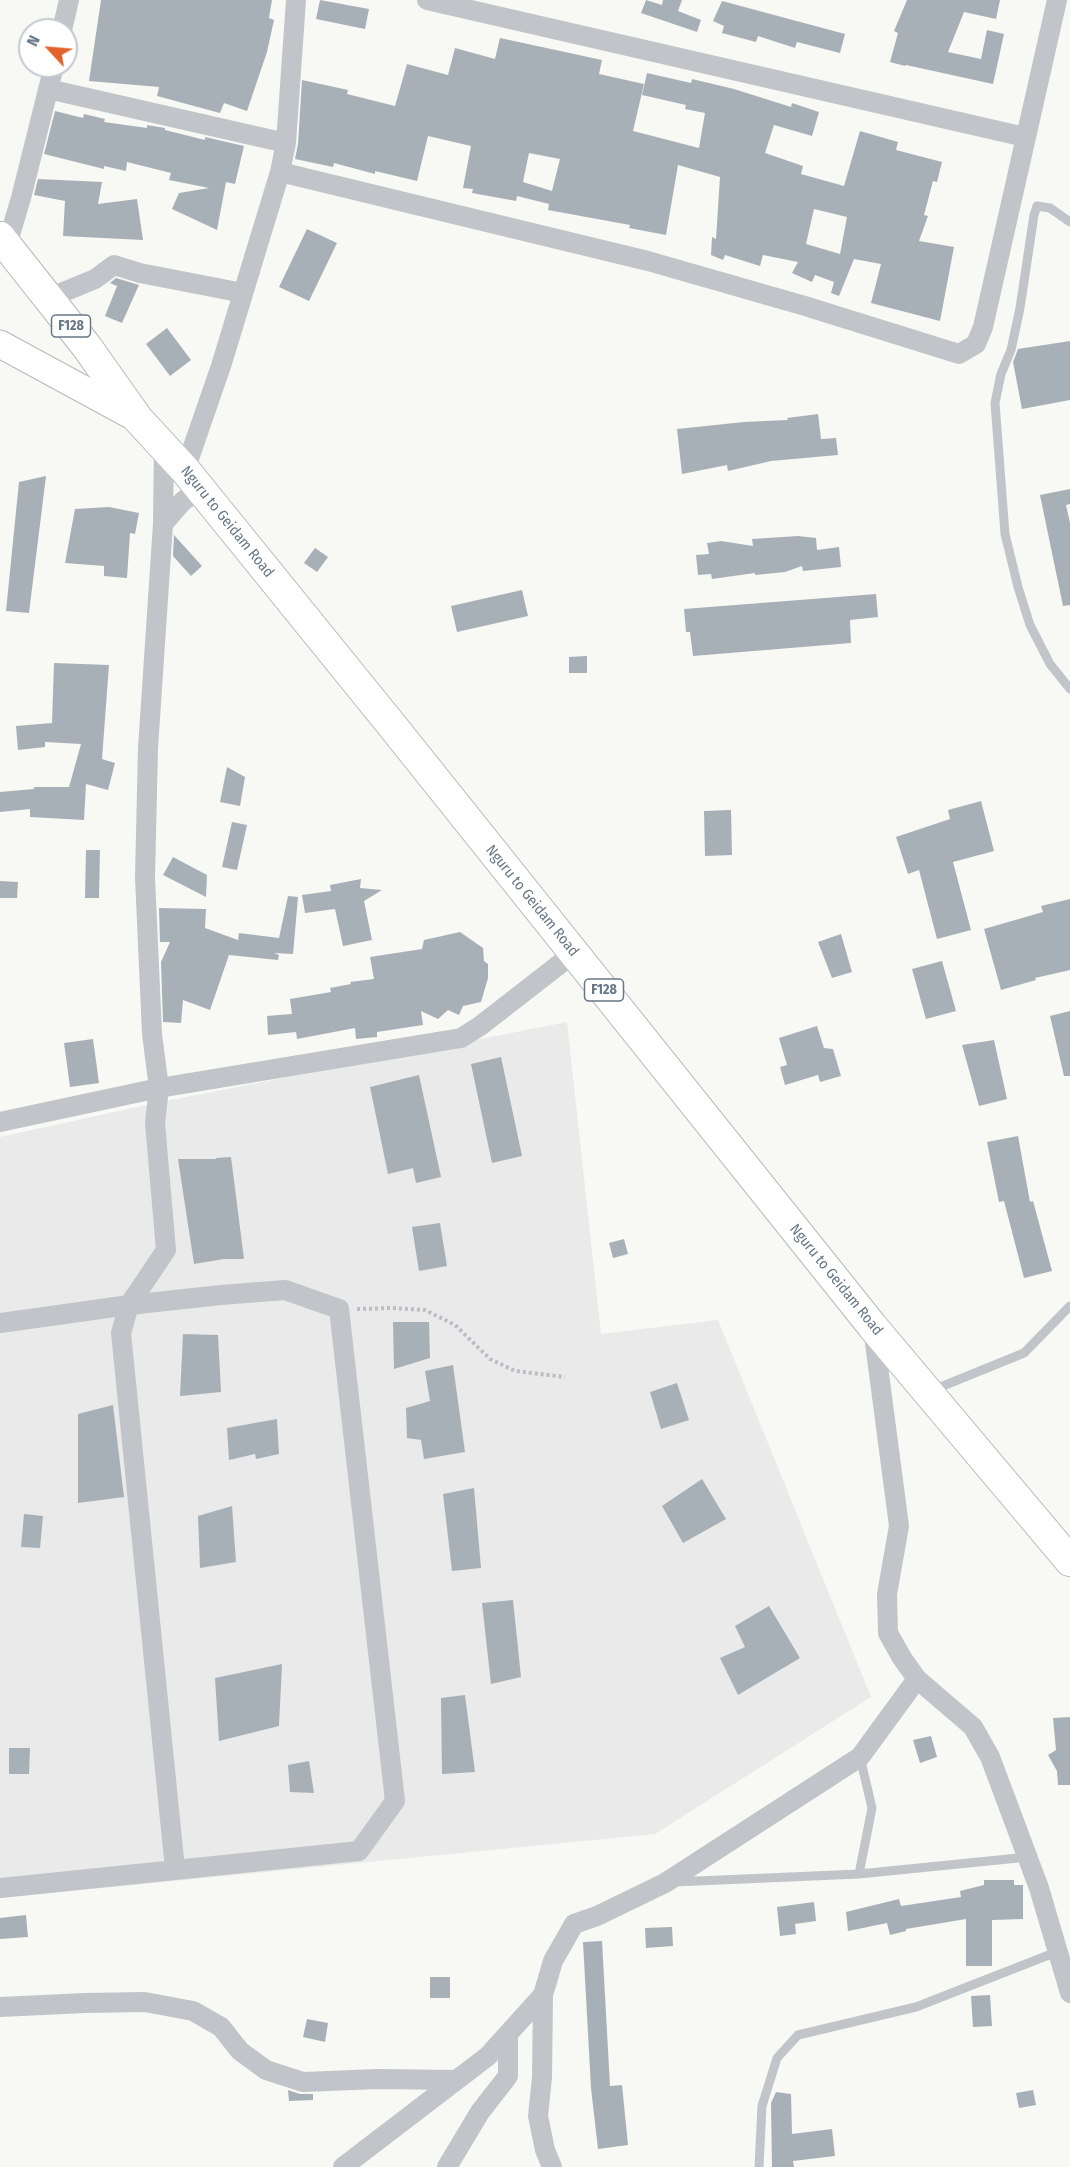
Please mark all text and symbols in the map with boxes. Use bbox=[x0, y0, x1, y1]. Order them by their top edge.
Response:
north arrow bbox=[18, 18, 78, 78]
text: N bbox=[23, 32, 44, 49]
road number: F128 bbox=[52, 315, 90, 337]
street label: Nguru to Geidam Road bbox=[177, 463, 277, 581]
street label: Nguru to Geidam Road bbox=[482, 842, 582, 960]
road number: F128 bbox=[584, 979, 624, 1001]
street label: Nguru to Geidam Road bbox=[786, 1221, 886, 1339]

